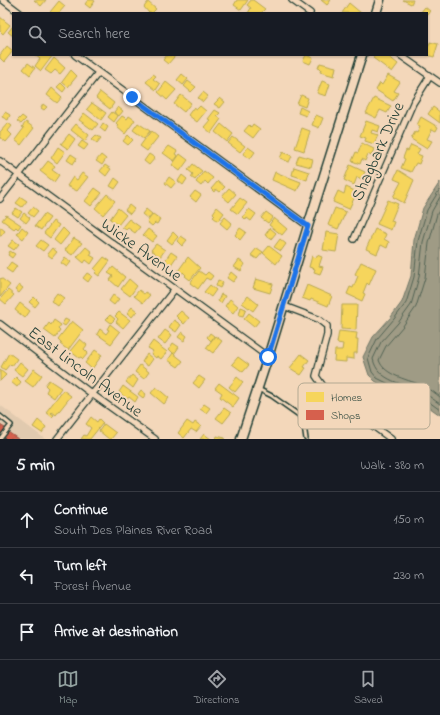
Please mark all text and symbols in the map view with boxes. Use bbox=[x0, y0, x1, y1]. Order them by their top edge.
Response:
search box bbox=[12, 12, 428, 56]
icon: search bbox=[26, 23, 48, 45]
text: Search here bbox=[58, 23, 130, 45]
route end bbox=[123, 88, 141, 106]
street label: Shagbark Drive bbox=[345, 98, 413, 206]
street label: Wicke Avenue bbox=[95, 212, 187, 288]
street label: East Lincoln Avenue bbox=[22, 321, 148, 424]
route start bbox=[259, 348, 277, 366]
legend bbox=[298, 383, 430, 429]
text: Homes bbox=[331, 390, 363, 406]
text: Shops bbox=[331, 408, 361, 424]
text: 5 min bbox=[16, 453, 55, 478]
text: Walk · 380 m bbox=[361, 456, 424, 475]
text: Continue bbox=[54, 499, 108, 521]
icon: ahead bbox=[16, 509, 38, 531]
text: 150 m bbox=[393, 510, 424, 529]
text: South Des Plaines River Road bbox=[54, 521, 212, 540]
text: Turn left bbox=[54, 555, 107, 577]
icon: left bbox=[16, 565, 38, 587]
text: 230 m bbox=[393, 566, 424, 585]
text: Forest Avenue bbox=[54, 577, 131, 596]
icon: arrive bbox=[16, 621, 38, 643]
text: Arrive at destination bbox=[54, 621, 178, 643]
tab: Map bbox=[57, 668, 79, 708]
tab: Directions bbox=[194, 668, 240, 708]
tab: Saved bbox=[354, 668, 383, 708]

